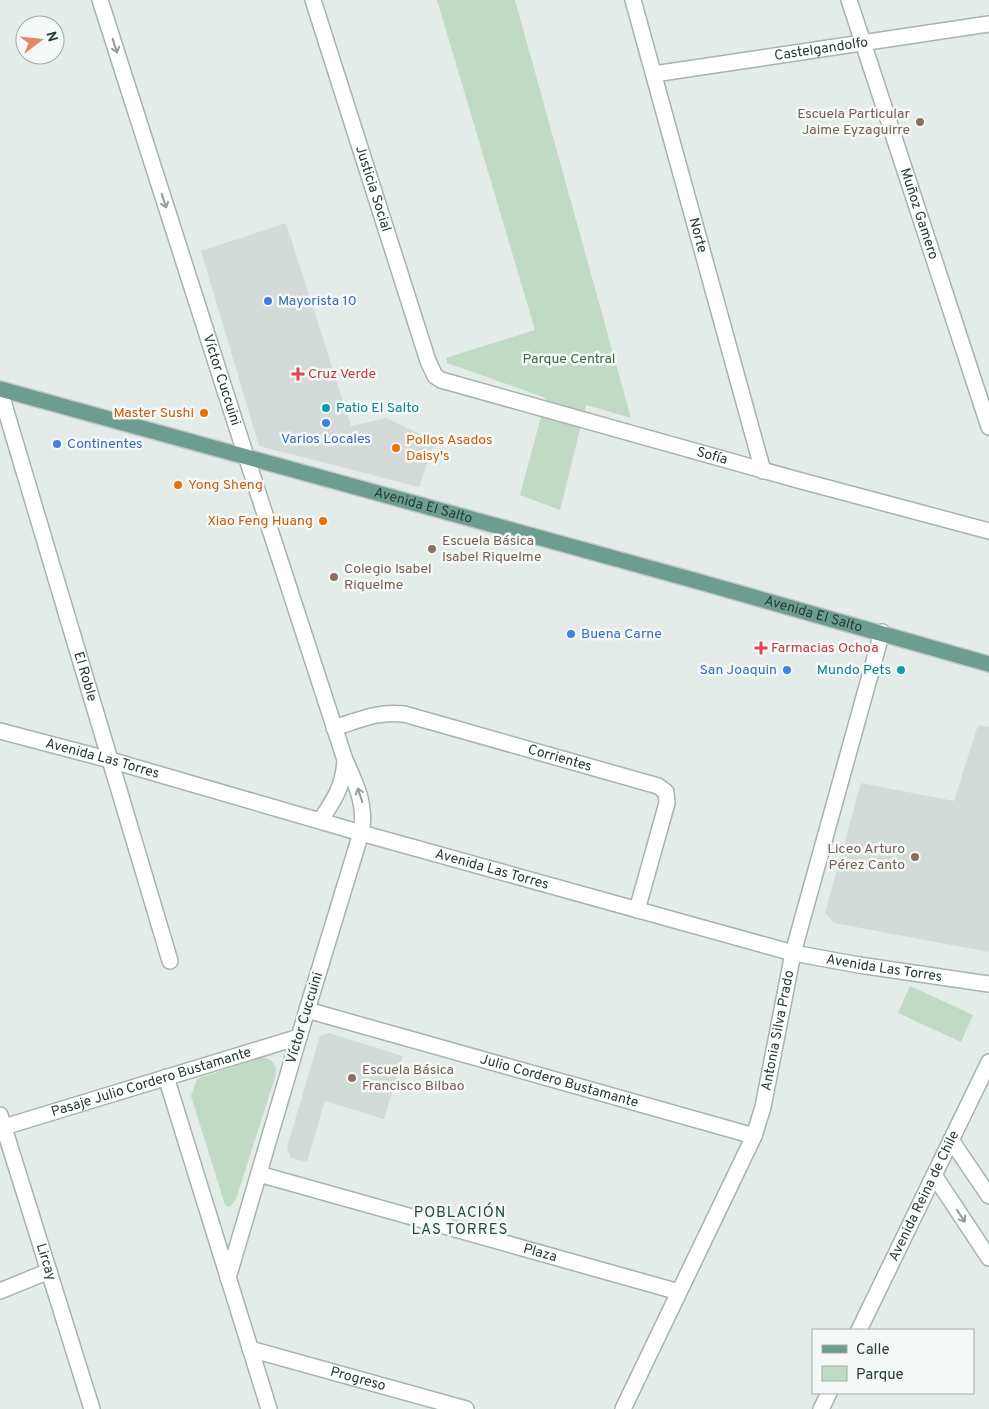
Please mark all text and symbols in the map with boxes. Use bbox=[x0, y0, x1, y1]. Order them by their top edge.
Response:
north arrow bbox=[15, 15, 65, 65]
text: N bbox=[41, 30, 61, 44]
street label: Castelgandolfo bbox=[773, 34, 869, 64]
one-way arrow bbox=[111, 38, 120, 54]
place label: Escuela Particular Jaime Eyzaguirre bbox=[797, 106, 911, 139]
marker: Escuela Particular Jaime Eyzaguirre bbox=[914, 116, 926, 128]
street label: Justicia Social bbox=[351, 143, 395, 234]
street label: Muñoz Gamero bbox=[896, 166, 942, 262]
one-way arrow bbox=[160, 193, 170, 209]
street label: Norte bbox=[685, 216, 711, 255]
place label: Mayorista 10 bbox=[278, 293, 357, 310]
marker: Mayorista 10 bbox=[262, 295, 274, 307]
street label: Víctor Cuccuini bbox=[199, 332, 244, 428]
park label: Parque Central bbox=[522, 351, 616, 368]
place label: Cruz Verde bbox=[308, 366, 376, 383]
marker: Cruz Verde bbox=[292, 368, 304, 380]
place label: Patio El Salto bbox=[336, 400, 419, 417]
marker: Patio El Salto bbox=[320, 402, 332, 414]
place label: Master Sushi bbox=[114, 405, 194, 422]
marker: Master Sushi bbox=[198, 407, 210, 419]
marker: Varios Locales bbox=[320, 417, 332, 429]
place label: Varios Locales bbox=[281, 431, 371, 448]
place label: Pollos Asados Daisy's bbox=[406, 432, 493, 465]
place label: Continentes bbox=[67, 436, 143, 453]
marker: Continentes bbox=[51, 438, 63, 450]
marker: Pollos Asados Daisy's bbox=[390, 442, 402, 454]
street label: Sofía bbox=[695, 443, 729, 468]
place label: Yong Sheng bbox=[188, 477, 263, 494]
marker: Yong Sheng bbox=[172, 479, 184, 491]
street label: Avenida El Salto bbox=[372, 484, 475, 527]
place label: Xiao Feng Huang bbox=[208, 513, 313, 530]
marker: Xiao Feng Huang bbox=[317, 515, 329, 527]
place label: Escuela Básica Isabel Riquelme bbox=[442, 533, 541, 566]
marker: Escuela Básica Isabel Riquelme bbox=[426, 543, 438, 555]
place label: Colegio Isabel Riquelme bbox=[344, 561, 432, 594]
marker: Colegio Isabel Riquelme bbox=[328, 571, 340, 583]
street label: Avenida El Salto bbox=[762, 592, 865, 636]
place label: Buena Carne bbox=[581, 626, 662, 643]
marker: Buena Carne bbox=[565, 628, 577, 640]
place label: Farmacias Ochoa bbox=[771, 640, 879, 657]
marker: Farmacias Ochoa bbox=[755, 642, 767, 654]
street label: El Roble bbox=[70, 650, 101, 704]
place label: San Joaquin bbox=[699, 662, 777, 679]
place label: Mundo Pets bbox=[817, 662, 891, 679]
marker: San Joaquin bbox=[781, 664, 793, 676]
marker: Mundo Pets bbox=[895, 664, 907, 676]
street label: Avenida Las Torres bbox=[44, 735, 161, 782]
street label: Corrientes bbox=[526, 741, 594, 775]
one-way arrow bbox=[354, 788, 364, 804]
place label: Liceo Arturo Pérez Canto bbox=[827, 841, 905, 874]
street label: Avenida Las Torres bbox=[433, 845, 551, 893]
marker: Liceo Arturo Pérez Canto bbox=[909, 851, 921, 863]
street label: Avenida Las Torres bbox=[825, 951, 943, 986]
street label: Antonia Silva Prado bbox=[758, 969, 798, 1092]
street label: Víctor Cuccuini bbox=[283, 970, 327, 1066]
street label: Pasaje Julio Cordero Bustamante bbox=[49, 1044, 253, 1121]
street label: Julio Cordero Bustamante bbox=[478, 1051, 640, 1111]
place label: Escuela Básica Francisco Bilbao bbox=[362, 1062, 465, 1095]
marker: Escuela Básica Francisco Bilbao bbox=[346, 1072, 358, 1084]
street label: Avenida Reina de Chile bbox=[885, 1128, 963, 1264]
district label: POBLACIÓN LAS TORRES bbox=[411, 1202, 509, 1240]
one-way arrow bbox=[956, 1208, 966, 1222]
street label: Plaza bbox=[521, 1240, 559, 1266]
street label: Lircay bbox=[32, 1241, 60, 1283]
legend bbox=[812, 1329, 974, 1394]
text: Calle bbox=[856, 1341, 890, 1360]
street label: Progreso bbox=[328, 1363, 388, 1395]
text: Parque bbox=[856, 1366, 904, 1385]

